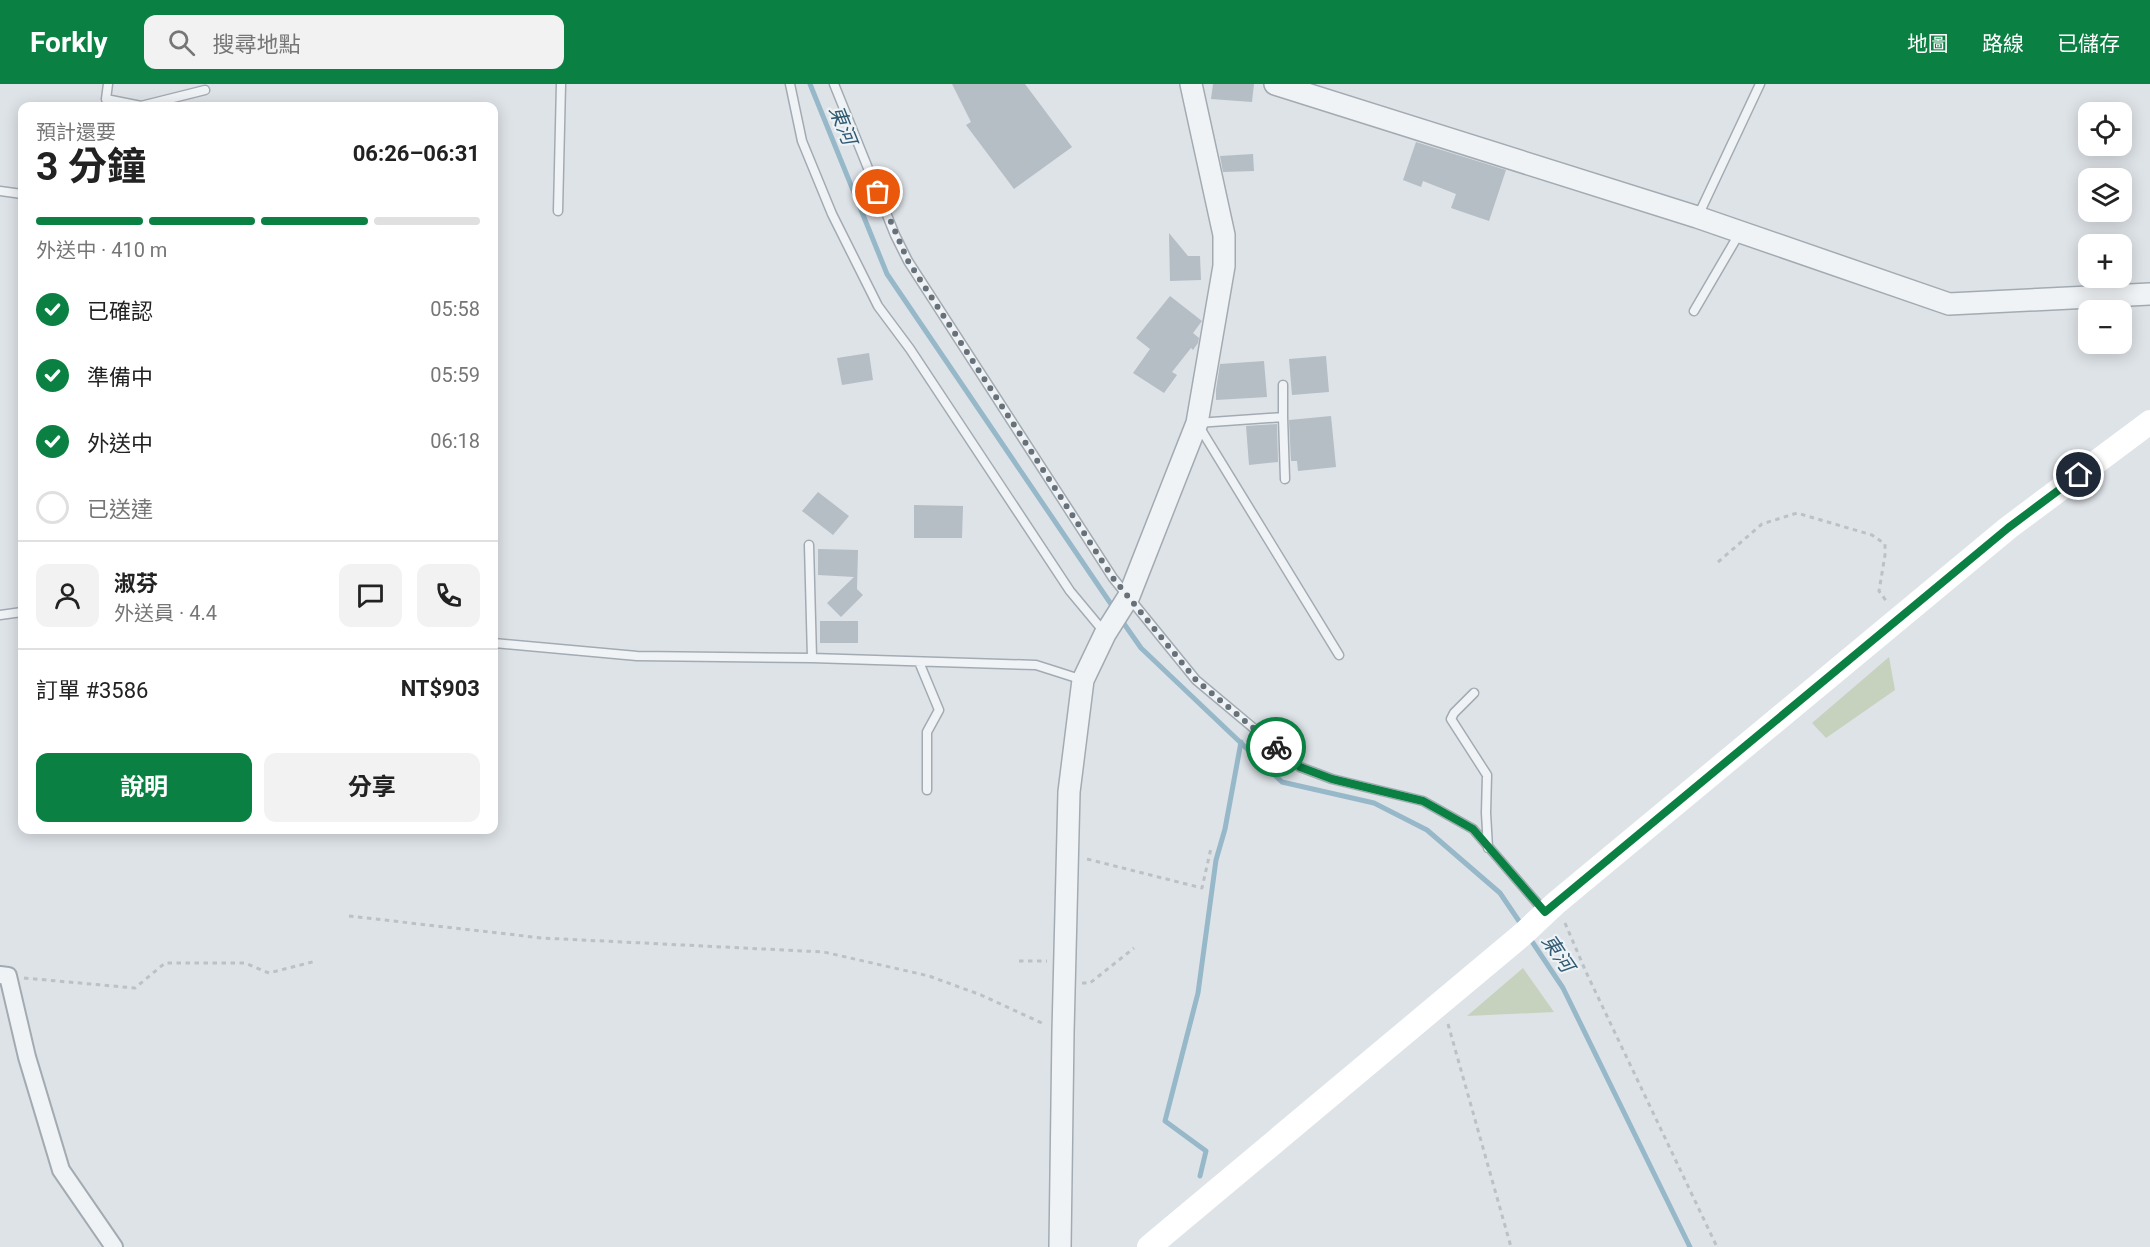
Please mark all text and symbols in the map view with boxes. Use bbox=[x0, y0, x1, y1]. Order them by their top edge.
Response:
search box bbox=[144, 15, 564, 69]
text: Forkly bbox=[30, 26, 108, 59]
icon: search bbox=[165, 26, 198, 59]
text: 搜尋地點 bbox=[213, 32, 301, 57]
text: 地圖 bbox=[1907, 32, 1949, 56]
text: 路線 bbox=[1982, 32, 2024, 56]
text: 已儲存 bbox=[2057, 32, 2120, 56]
water label: 東河 bbox=[824, 102, 863, 152]
map controls bbox=[2078, 102, 2132, 354]
button: locate bbox=[2078, 102, 2132, 156]
text: 預計還要 bbox=[36, 120, 116, 144]
text: 06:26–06:31 bbox=[353, 141, 480, 166]
text: 3 分鐘 bbox=[36, 144, 146, 190]
pin bbox=[852, 166, 903, 217]
button: layers bbox=[2078, 168, 2132, 222]
icon: bag bbox=[861, 175, 894, 208]
button: + bbox=[2078, 234, 2132, 288]
text: 外送中 · 410 m bbox=[36, 238, 167, 262]
icon: check bbox=[36, 293, 69, 326]
text: 05:58 bbox=[430, 297, 480, 321]
text: 已確認 bbox=[87, 299, 153, 324]
button: − bbox=[2078, 300, 2132, 354]
icon: check bbox=[36, 359, 69, 392]
text: 05:59 bbox=[430, 363, 480, 387]
text: 準備中 bbox=[87, 365, 153, 390]
icon: check bbox=[36, 425, 69, 458]
text: 06:18 bbox=[430, 429, 480, 453]
text: 外送中 bbox=[87, 431, 153, 456]
pin bbox=[2053, 449, 2104, 500]
icon: home bbox=[2062, 458, 2095, 491]
text: 已送達 bbox=[87, 497, 153, 522]
button: person bbox=[36, 564, 99, 627]
button: chat bbox=[339, 564, 402, 627]
button: phone bbox=[417, 564, 480, 627]
text: 淑芬 bbox=[114, 571, 158, 596]
text: 外送員 · 4.4 bbox=[114, 601, 217, 625]
text: NT$903 bbox=[401, 676, 480, 701]
text: 訂單 #3586 bbox=[36, 678, 148, 703]
courier bbox=[1246, 717, 1306, 777]
icon: bike bbox=[1260, 731, 1293, 764]
button: 說明 bbox=[36, 753, 252, 822]
button: 分享 bbox=[264, 753, 480, 822]
water label: 東河 bbox=[1537, 930, 1581, 980]

